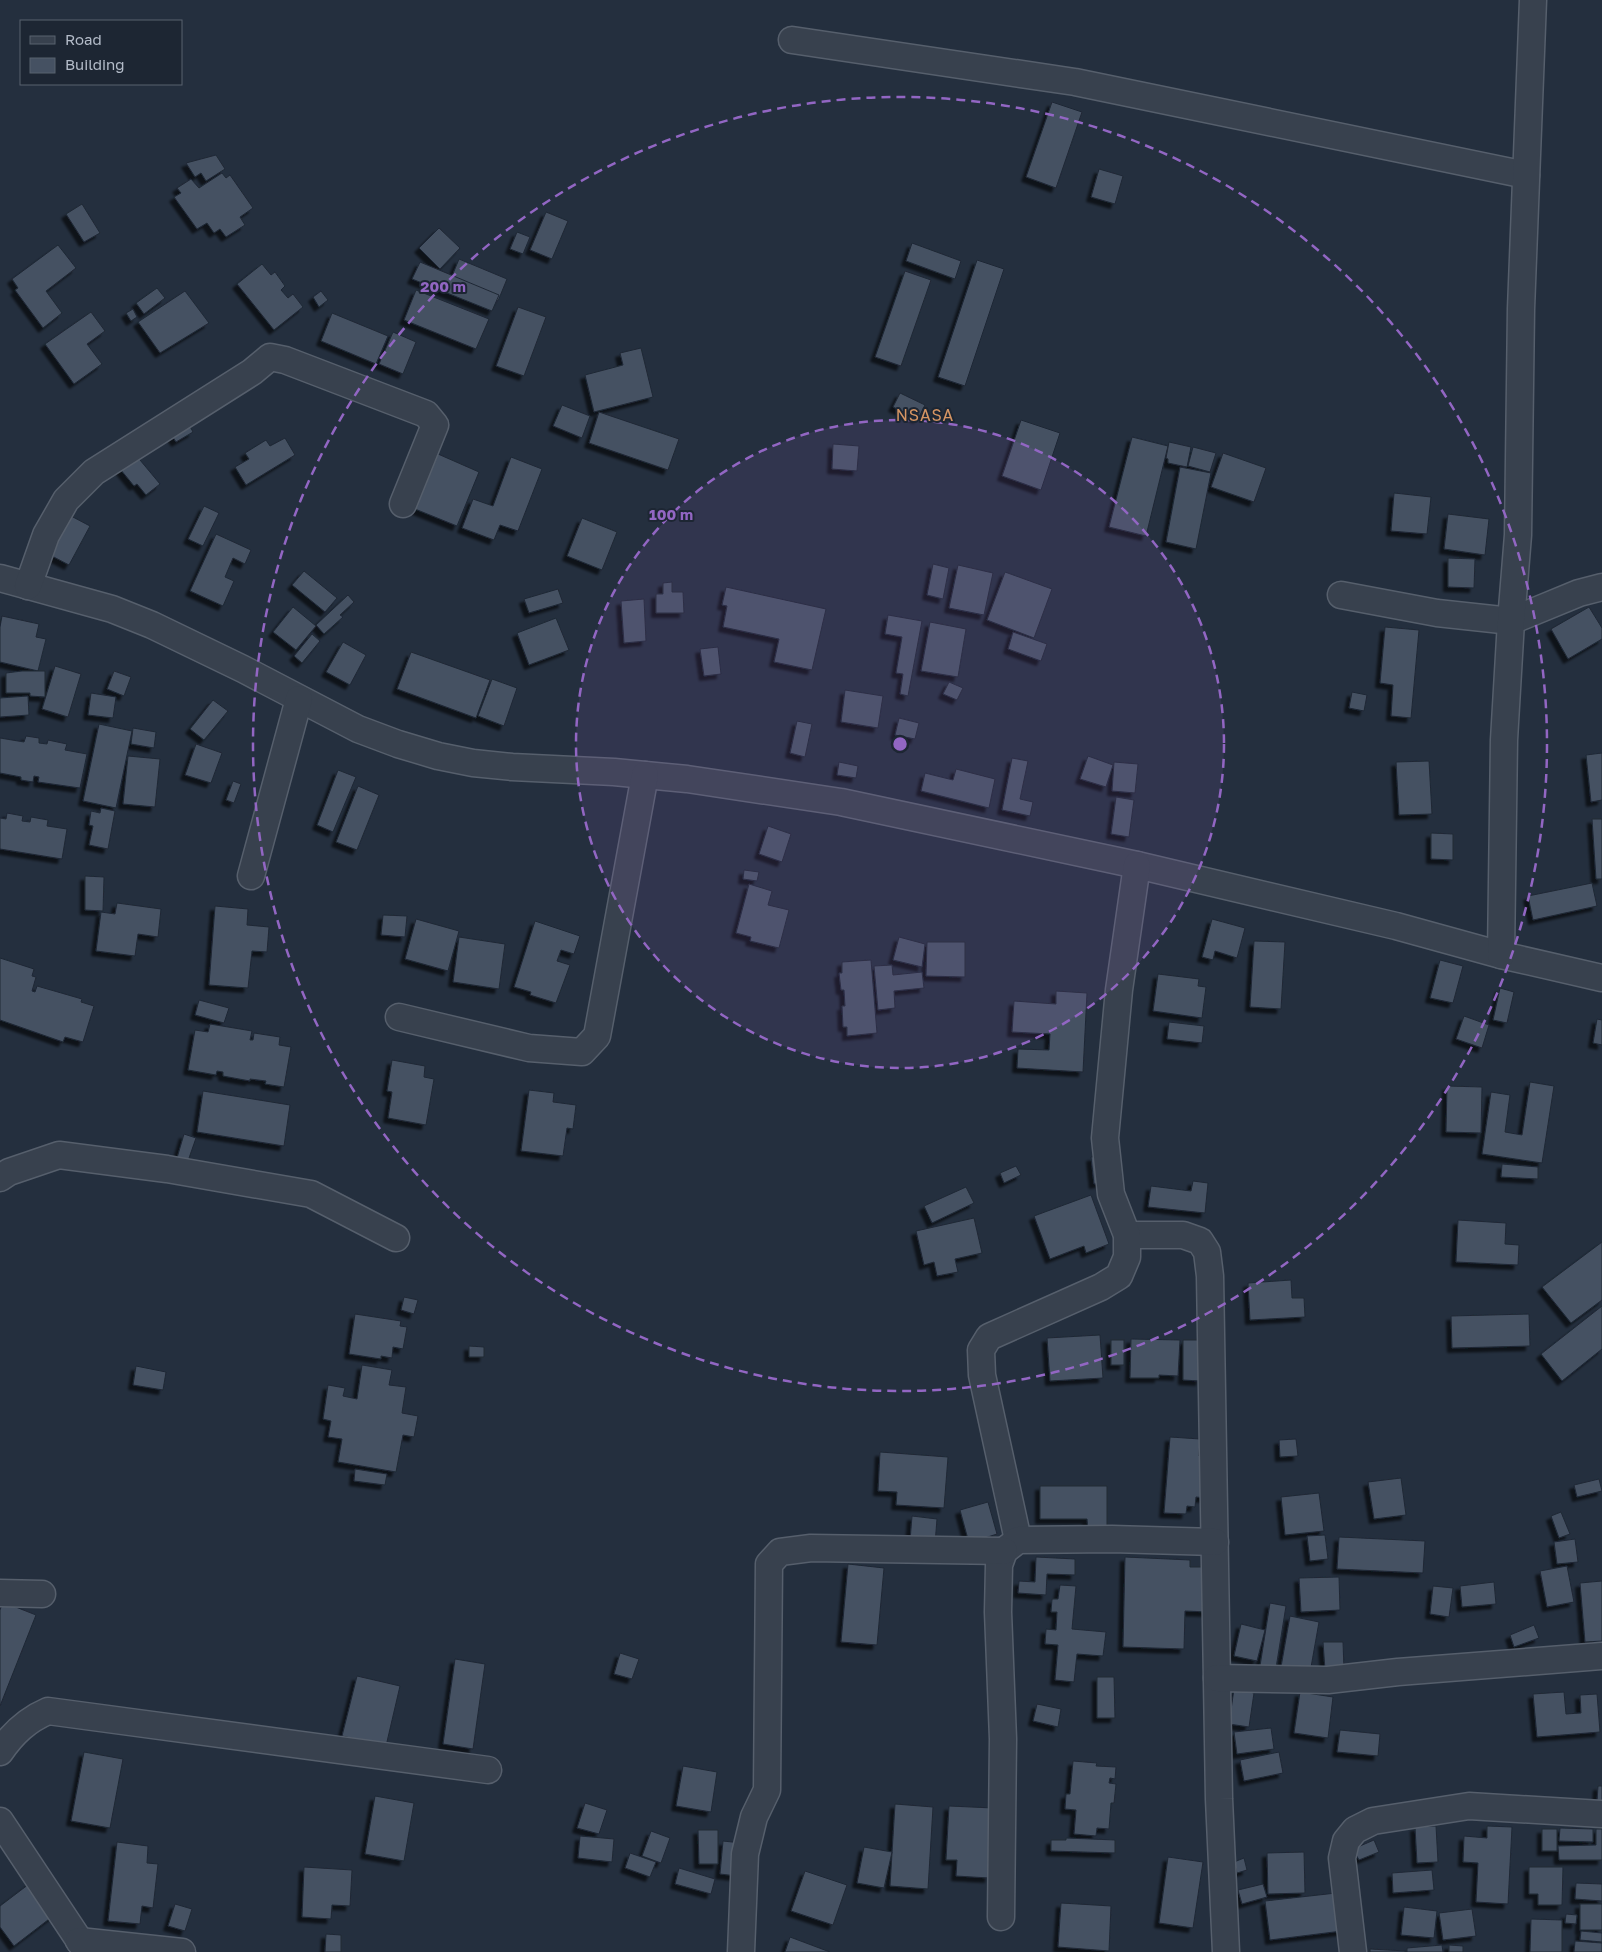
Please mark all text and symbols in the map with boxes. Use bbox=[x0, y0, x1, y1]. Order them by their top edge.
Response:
legend bbox=[20, 20, 182, 85]
text: Road bbox=[65, 30, 102, 48]
text: Building bbox=[65, 55, 125, 73]
text: 200 m bbox=[420, 277, 466, 295]
district label: NSASA bbox=[896, 405, 954, 425]
text: 100 m bbox=[649, 505, 693, 523]
centre of rings bbox=[891, 735, 909, 753]

